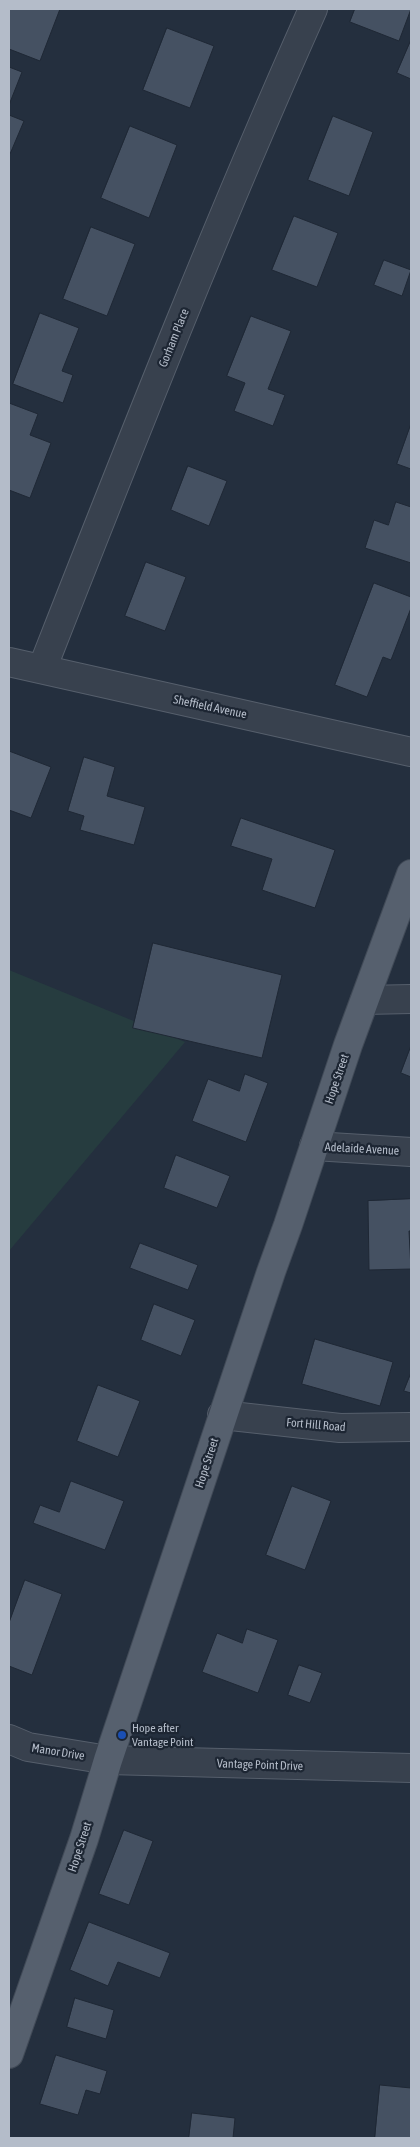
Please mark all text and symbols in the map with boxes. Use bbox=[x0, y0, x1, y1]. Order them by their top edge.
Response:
street label: Gorham Place bbox=[156, 307, 192, 369]
street label: Sheffield Avenue bbox=[172, 692, 248, 722]
street label: Hope Street bbox=[322, 1052, 352, 1106]
street label: Adelaide Avenue bbox=[324, 1140, 400, 1158]
street label: Fort Hill Road bbox=[286, 1415, 346, 1435]
street label: Hope Street bbox=[192, 1436, 222, 1490]
place label: Hope after Vantage Point bbox=[132, 1721, 193, 1749]
marker: Hope after Vantage Point bbox=[116, 1729, 128, 1741]
street label: Manor Drive bbox=[30, 1741, 86, 1763]
street label: Vantage Point Drive bbox=[217, 1756, 303, 1774]
street label: Hope Street bbox=[65, 1820, 95, 1874]

